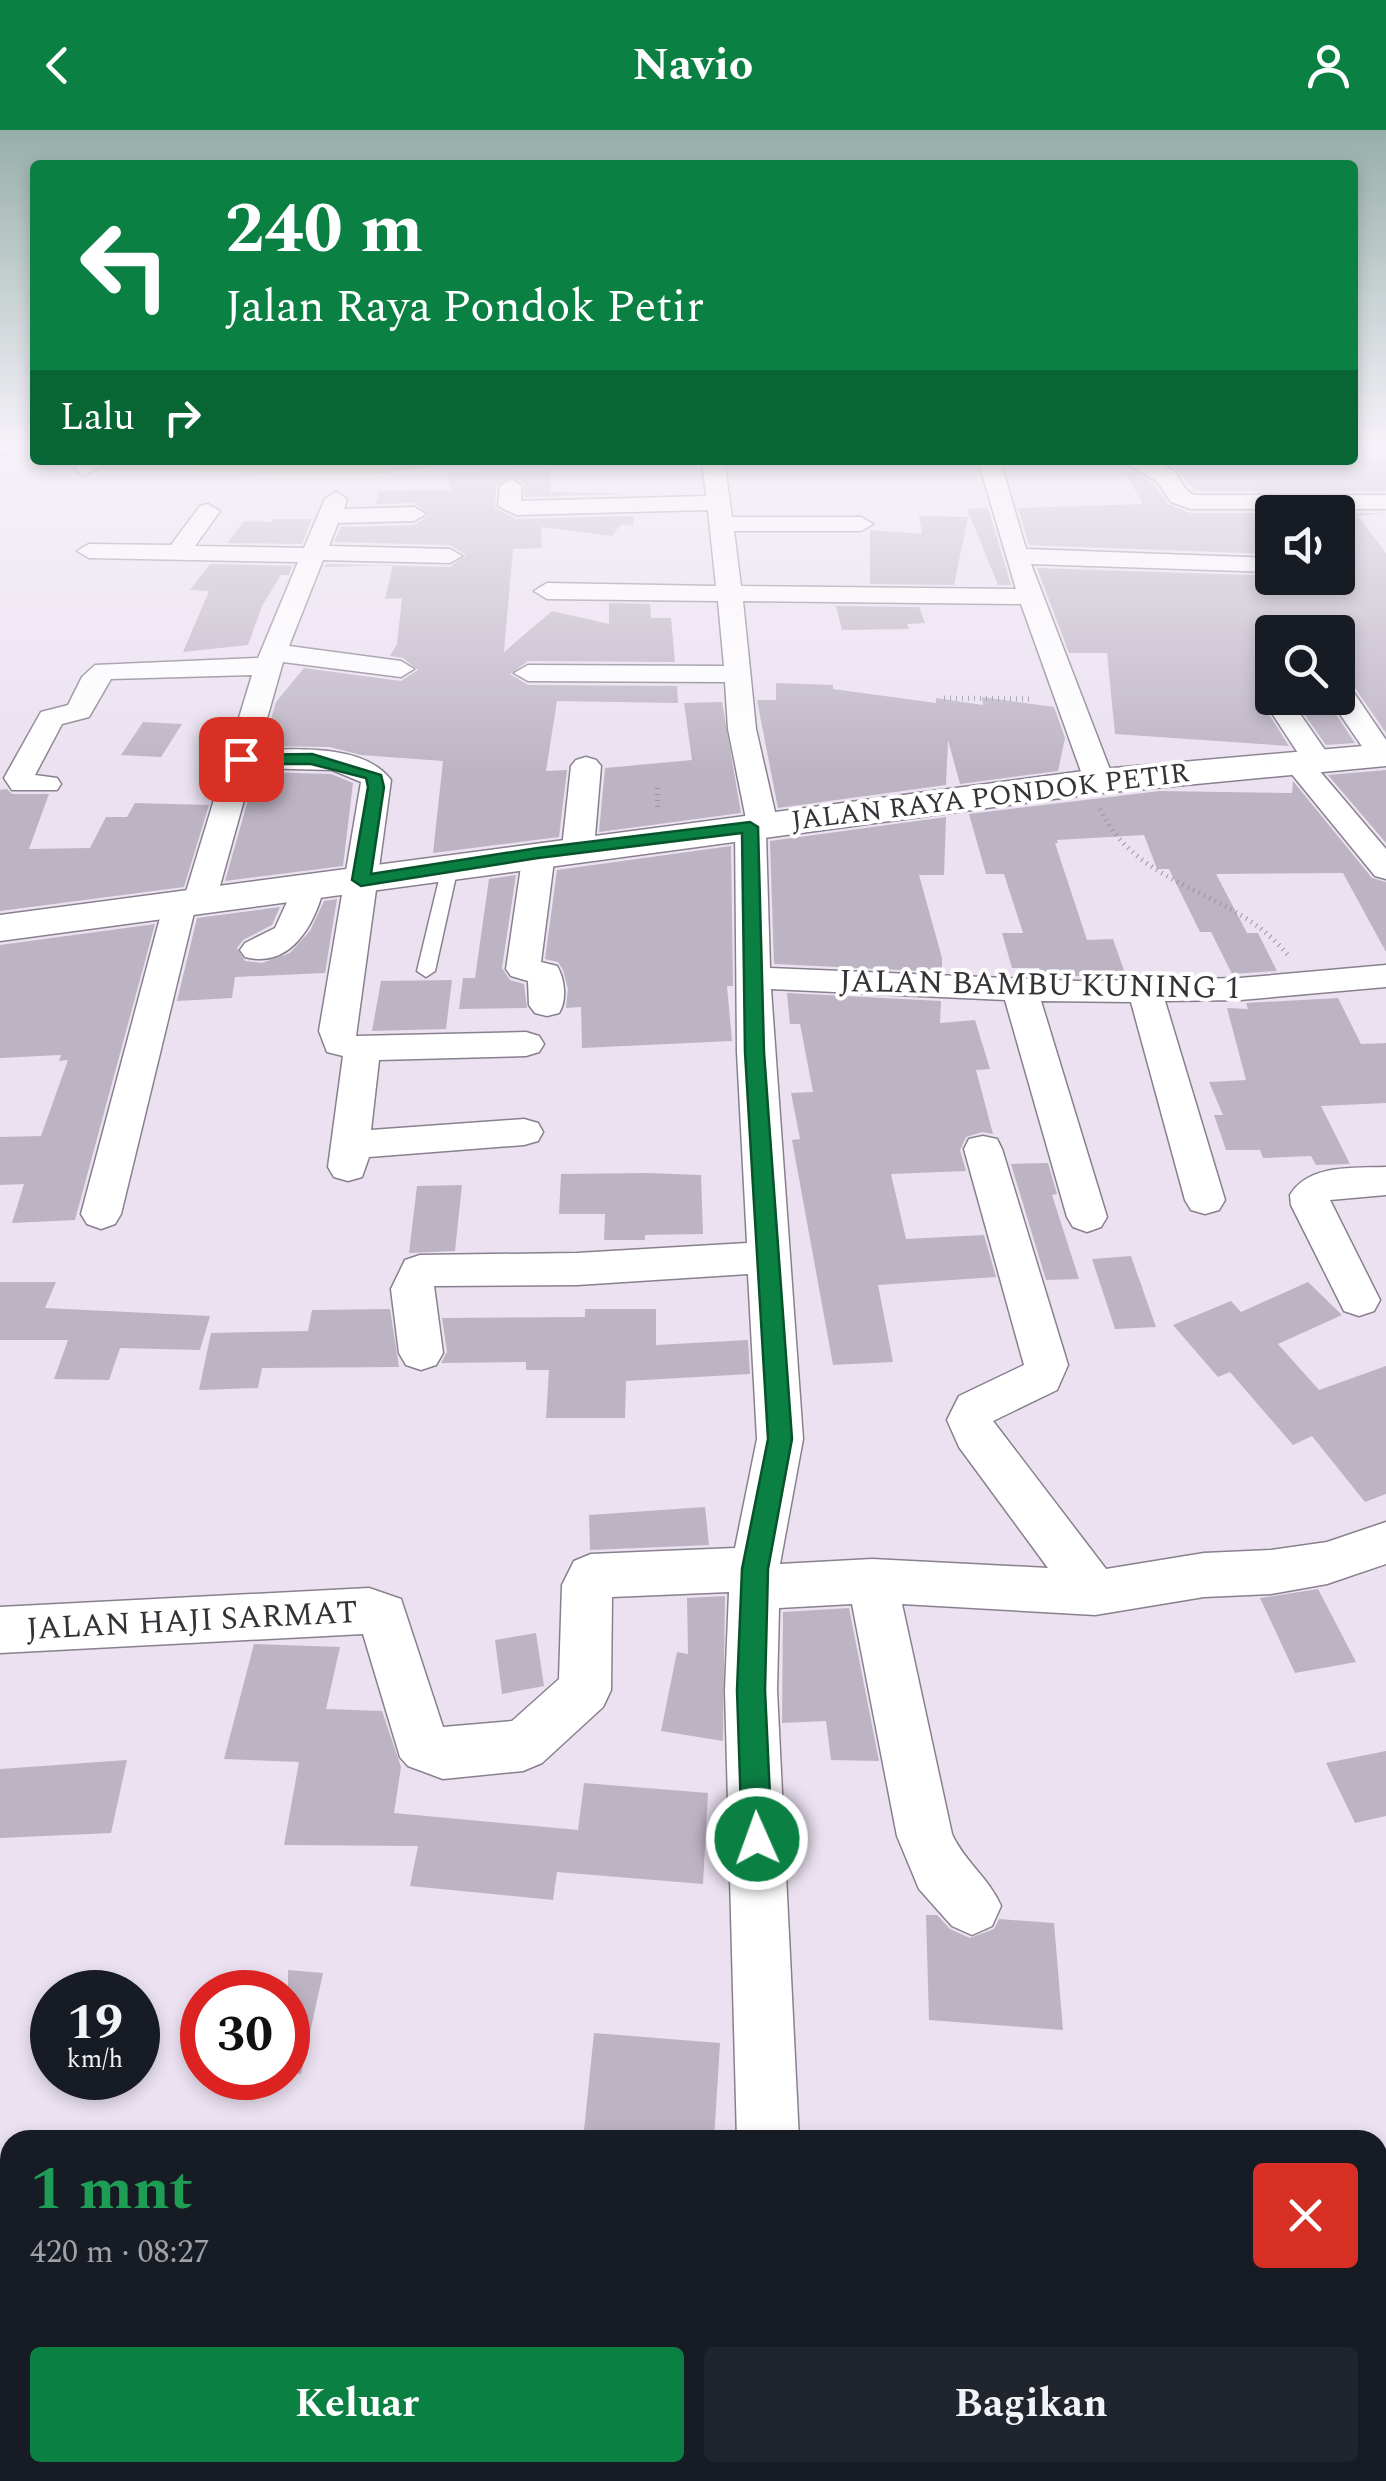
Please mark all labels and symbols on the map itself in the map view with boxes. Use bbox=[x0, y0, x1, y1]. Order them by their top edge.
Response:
pin bbox=[199, 717, 284, 802]
street label: JALAN RAYA PONDOK PETIR bbox=[789, 751, 1192, 843]
street label: JALAN BAMBU KUNING 1 bbox=[839, 957, 1241, 1013]
street label: JALAN HAJI SARMAT bbox=[25, 1588, 359, 1654]
position arrow bbox=[705, 1787, 809, 1891]
speed limit sign: 30 bbox=[180, 1970, 310, 2100]

